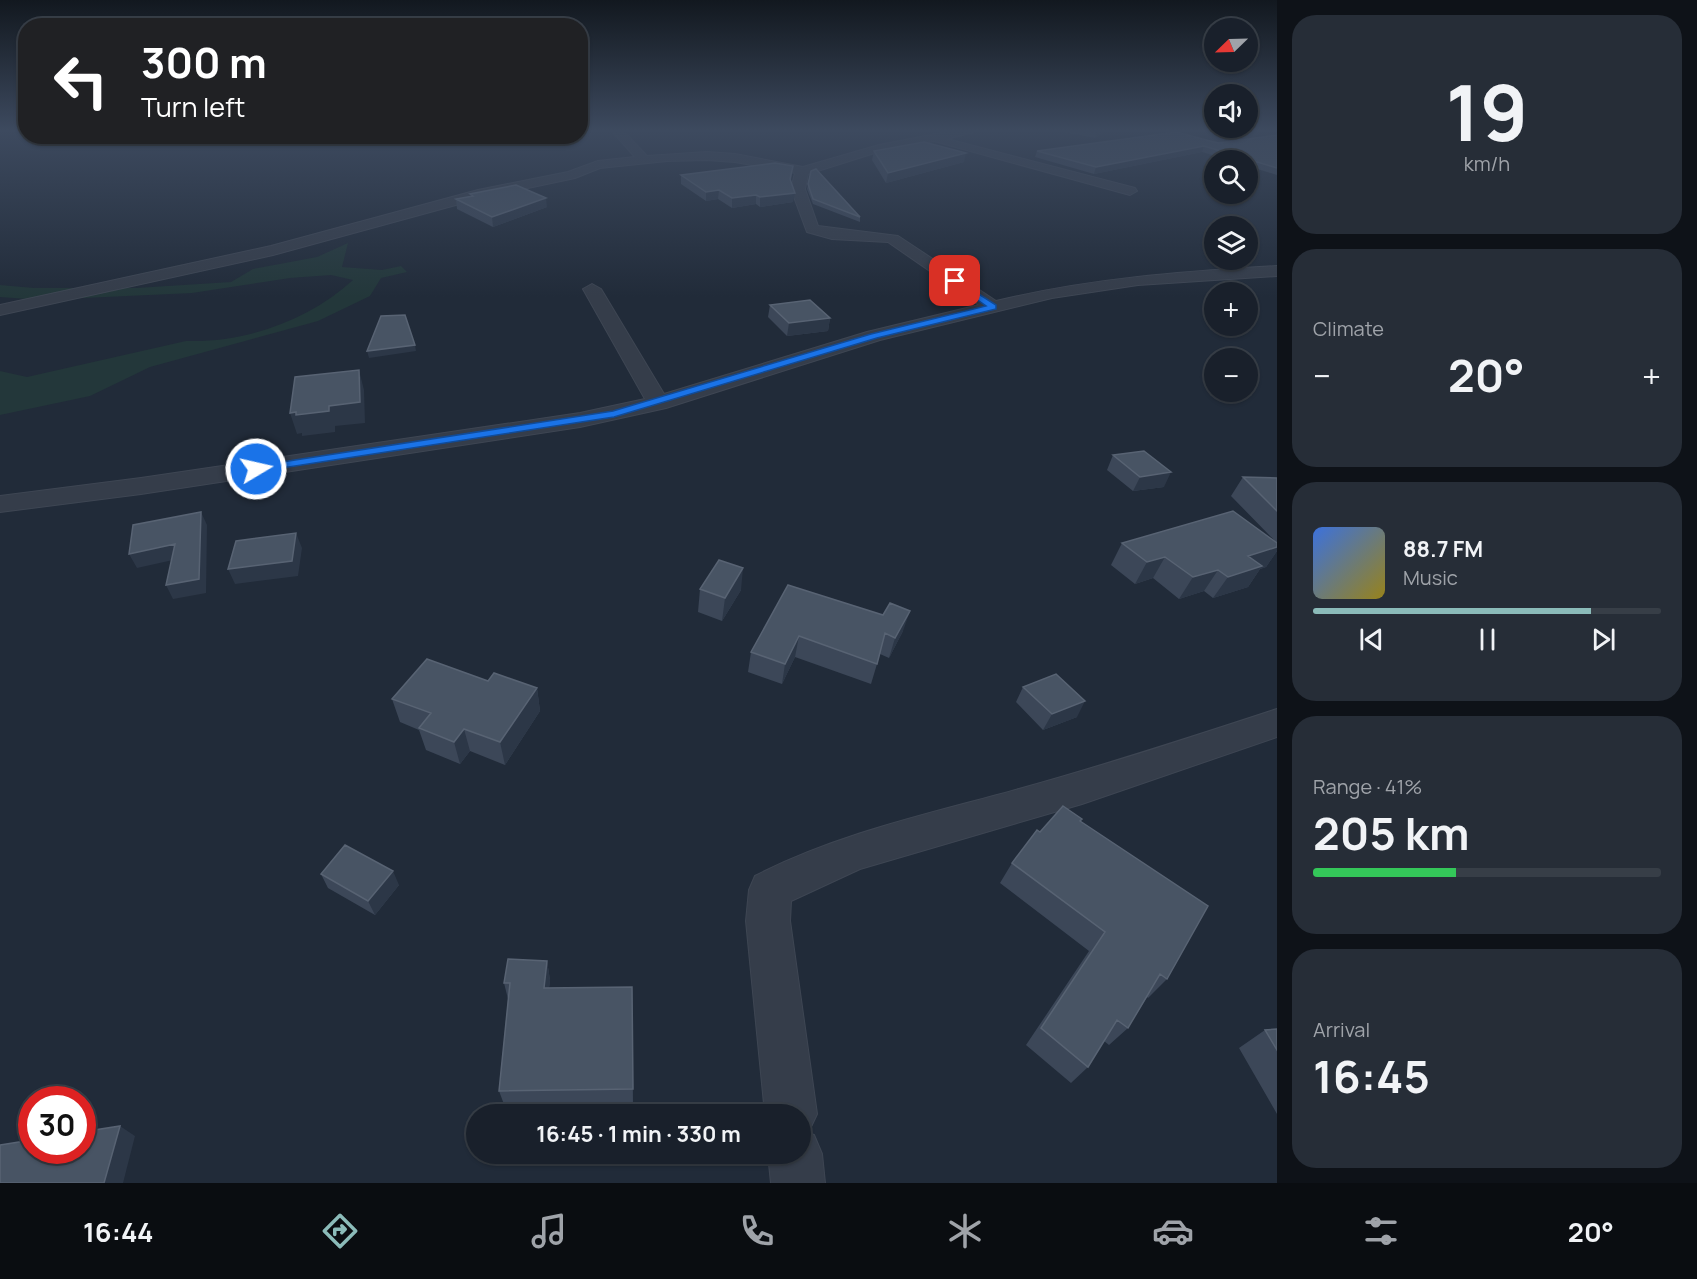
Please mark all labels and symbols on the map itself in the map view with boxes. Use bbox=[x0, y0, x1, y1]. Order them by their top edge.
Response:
north arrow bbox=[1204, 18, 1258, 72]
pin bbox=[929, 255, 980, 306]
position arrow bbox=[224, 437, 288, 501]
speed limit sign: 30 bbox=[18, 1086, 96, 1164]

